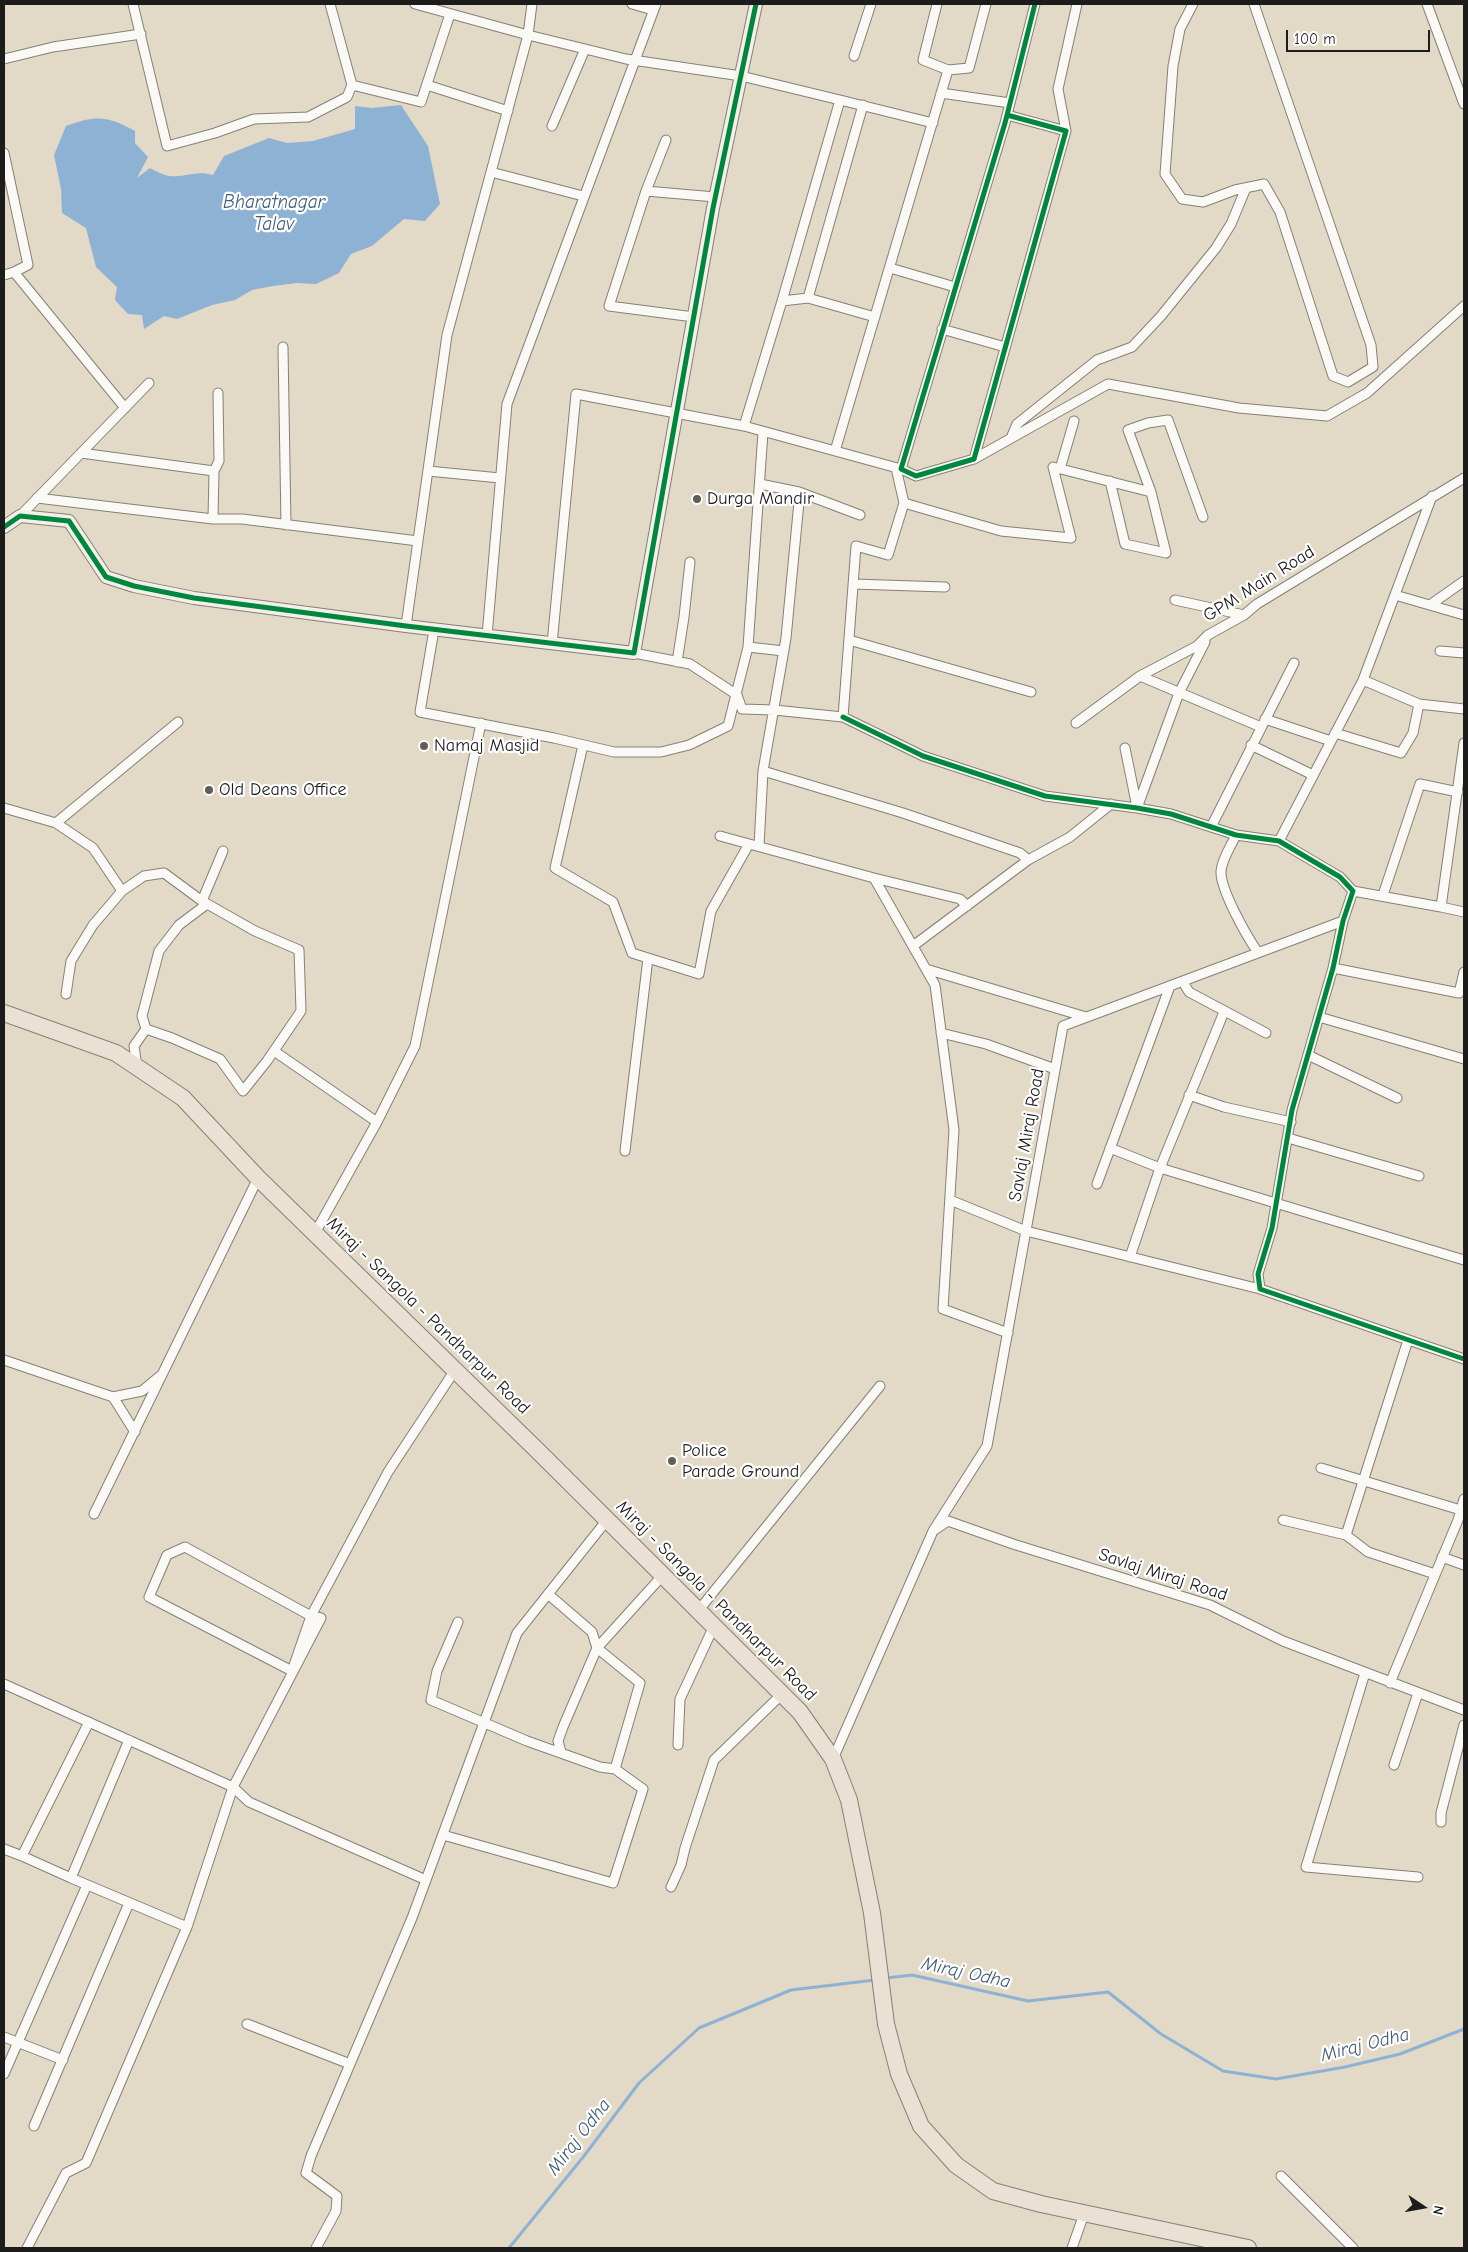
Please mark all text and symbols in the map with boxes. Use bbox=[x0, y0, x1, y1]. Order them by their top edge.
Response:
scale bar bbox=[1288, 20, 1432, 52]
text: 100 m bbox=[1294, 30, 1336, 48]
water label: Bharatnagar Talav bbox=[223, 192, 325, 236]
place label: Durga Mandir bbox=[707, 488, 814, 510]
marker: Durga Mandir bbox=[691, 493, 703, 505]
street label: GPM Main Road bbox=[1199, 541, 1319, 627]
place label: Namaj Masjid bbox=[434, 735, 539, 757]
marker: Namaj Masjid bbox=[418, 740, 430, 752]
place label: Old Deans Office bbox=[219, 779, 347, 801]
marker: Old Deans Office bbox=[203, 784, 215, 796]
street label: Savlaj Miraj Road bbox=[1005, 1067, 1049, 1203]
street label: Miraj - Sangola - Pandharpur Road bbox=[322, 1213, 534, 1419]
place label: Police Parade Ground bbox=[682, 1440, 799, 1482]
marker: Police Parade Ground bbox=[666, 1455, 678, 1467]
street label: Miraj - Sangola - Pandharpur Road bbox=[611, 1496, 821, 1706]
street label: Savlaj Miraj Road bbox=[1096, 1544, 1230, 1606]
water label: Miraj Odha bbox=[919, 1952, 1013, 1994]
water label: Miraj Odha bbox=[1318, 2023, 1412, 2067]
water label: Miraj Odha bbox=[542, 2094, 616, 2180]
north arrow bbox=[1398, 2182, 1448, 2232]
text: N bbox=[1429, 2204, 1447, 2216]

